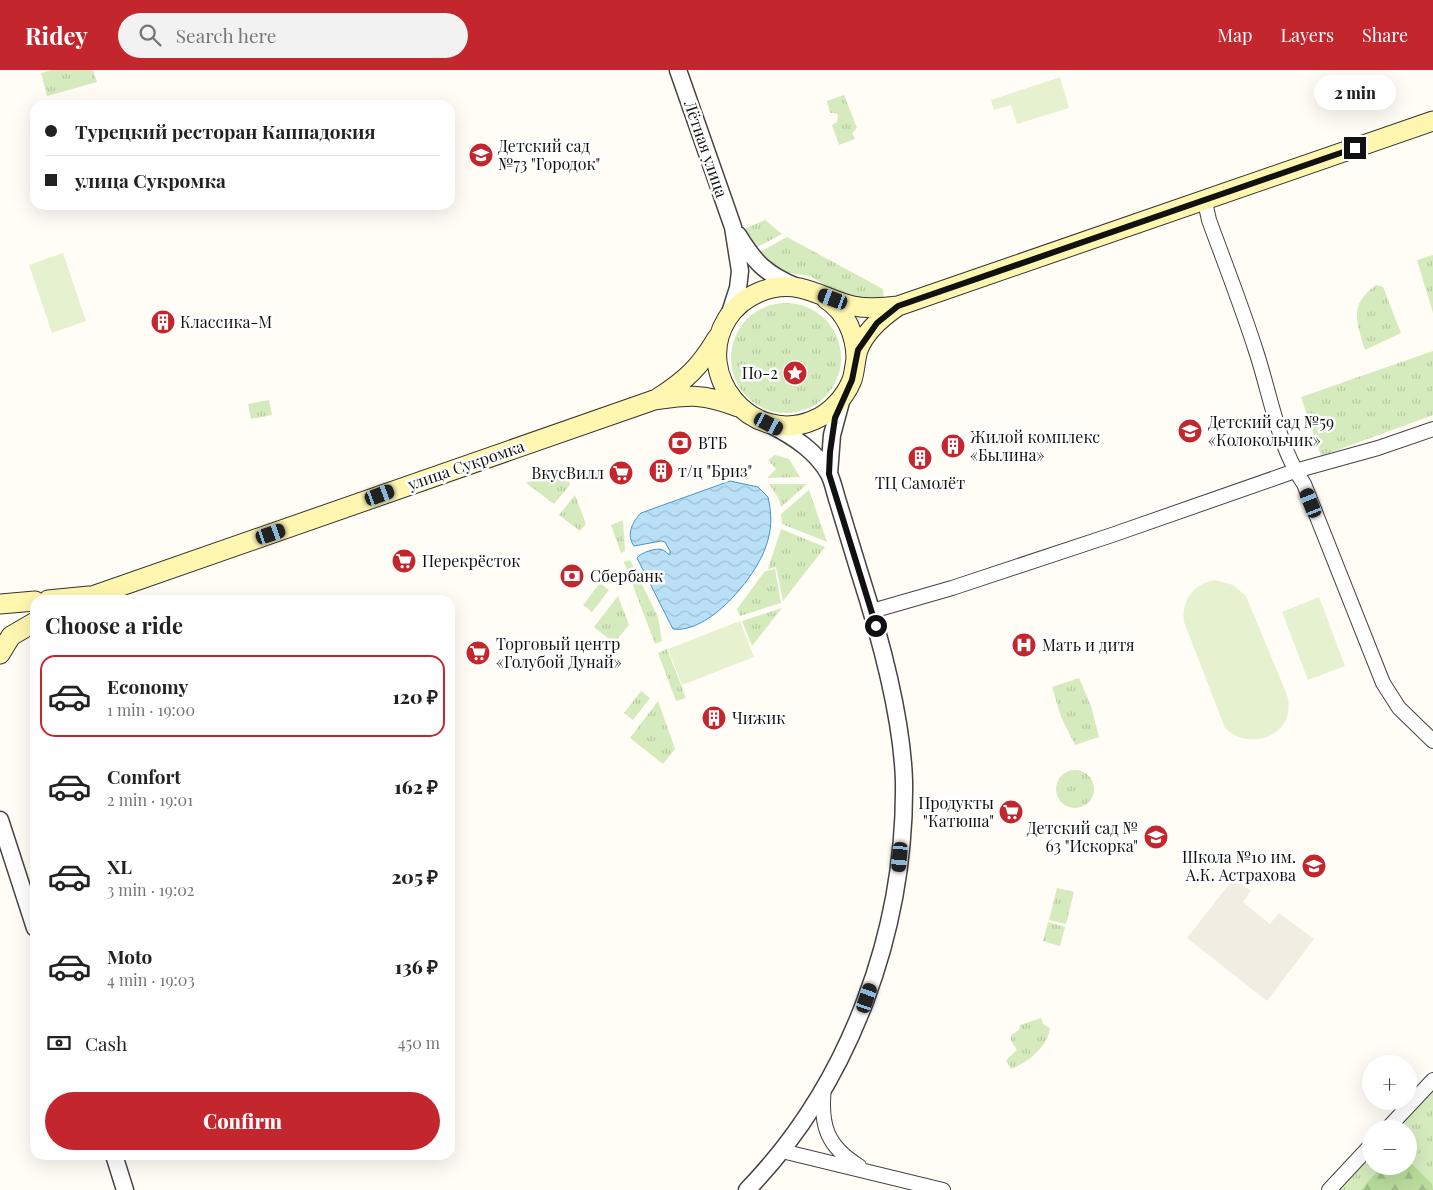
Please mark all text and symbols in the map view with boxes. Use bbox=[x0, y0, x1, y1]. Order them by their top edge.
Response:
search box bbox=[118, 13, 468, 58]
text: Ridey bbox=[25, 19, 88, 51]
icon: search bbox=[136, 21, 164, 49]
text: Search here bbox=[176, 22, 276, 48]
text: Map bbox=[1217, 23, 1252, 47]
text: Layers bbox=[1280, 23, 1334, 47]
text: Share bbox=[1362, 23, 1408, 47]
callout: 2 min bbox=[1314, 75, 1396, 110]
text: 2 min bbox=[1334, 82, 1376, 103]
street label: Лётная улица bbox=[680, 97, 733, 200]
text: Турецкий ресторан Каппадокия bbox=[75, 118, 376, 144]
place label: Детский сад №73 "Городок" bbox=[498, 135, 600, 174]
route end bbox=[1344, 137, 1366, 159]
school or university icon: Детский сад №73 "Городок" bbox=[468, 142, 494, 168]
text: улица Сукромка bbox=[75, 167, 226, 193]
car bbox=[816, 287, 849, 311]
building icon: Классика-М bbox=[150, 309, 176, 335]
place label: Классика-М bbox=[180, 311, 272, 332]
place icon: По-2 bbox=[782, 360, 808, 386]
place label: По-2 bbox=[742, 362, 778, 383]
car bbox=[752, 411, 785, 437]
place label: Детский сад №59 «Колокольчик» bbox=[1208, 411, 1334, 450]
school or university icon: Детский сад №59 «Колокольчик» bbox=[1177, 418, 1203, 444]
place label: Жилой комплекс «Былина» bbox=[970, 426, 1100, 465]
bank icon: ВТБ bbox=[667, 430, 693, 456]
place label: ВТБ bbox=[698, 432, 727, 453]
building icon: Жилой комплекс «Былина» bbox=[940, 433, 966, 459]
street label: улица Сукромка bbox=[404, 435, 527, 495]
building icon: ТЦ Самолёт bbox=[907, 445, 933, 471]
building icon: т/ц "Бриз" bbox=[648, 458, 674, 484]
supermarket icon: ВкусВилл bbox=[608, 460, 634, 486]
place label: т/ц "Бриз" bbox=[678, 460, 752, 481]
place label: ВкусВилл bbox=[531, 462, 604, 483]
place label: ТЦ Самолёт bbox=[875, 472, 965, 493]
car bbox=[363, 483, 396, 507]
car bbox=[1298, 486, 1323, 520]
car bbox=[254, 522, 287, 546]
supermarket icon: Перекрёсток bbox=[391, 548, 417, 574]
place label: Перекрёсток bbox=[422, 550, 520, 571]
bank icon: Сбербанк bbox=[559, 563, 585, 589]
place label: Сбербанк bbox=[590, 565, 663, 586]
text: Choose a ride bbox=[45, 610, 183, 640]
route start bbox=[865, 615, 887, 637]
hospital icon: Мать и дитя bbox=[1011, 632, 1037, 658]
place label: Торговый центр «Голубой Дунай» bbox=[496, 633, 622, 672]
place label: Мать и дитя bbox=[1042, 634, 1135, 655]
supermarket icon: Торговый центр «Голубой Дунай» bbox=[465, 640, 491, 666]
text: Economy bbox=[107, 673, 188, 699]
icon: car bbox=[47, 674, 92, 719]
text: 120 ₽ bbox=[392, 683, 438, 709]
text: 1 min · 19:00 bbox=[107, 699, 195, 720]
building icon: Чижик bbox=[701, 705, 727, 731]
place label: Чижик bbox=[732, 707, 785, 728]
text: Comfort bbox=[107, 763, 181, 789]
icon: car bbox=[47, 764, 92, 809]
text: 162 ₽ bbox=[394, 773, 438, 799]
text: 2 min · 19:01 bbox=[107, 789, 193, 810]
place label: Продукты "Катюша" bbox=[918, 792, 994, 831]
supermarket icon: Продукты "Катюша" bbox=[998, 799, 1024, 825]
place label: Детский сад № 63 "Искорка" bbox=[1027, 817, 1138, 856]
school or university icon: Детский сад № 63 "Искорка" bbox=[1143, 824, 1169, 850]
car bbox=[891, 841, 908, 873]
place label: Школа №10 им. А.К. Астрахова bbox=[1182, 846, 1296, 885]
text: XL bbox=[107, 853, 132, 879]
school or university icon: Школа №10 им. А.К. Астрахова bbox=[1301, 853, 1327, 879]
icon: car bbox=[47, 854, 92, 899]
text: 205 ₽ bbox=[391, 863, 438, 889]
text: 3 min · 19:02 bbox=[107, 879, 194, 900]
text: Moto bbox=[107, 943, 152, 969]
icon: car bbox=[47, 944, 92, 989]
text: 136 ₽ bbox=[395, 953, 438, 979]
text: 4 min · 19:03 bbox=[107, 969, 195, 990]
car bbox=[855, 981, 878, 1015]
icon: cash bbox=[45, 1029, 73, 1057]
text: Cash bbox=[85, 1030, 127, 1056]
text: 450 m bbox=[398, 1032, 440, 1053]
map controls bbox=[1362, 1055, 1417, 1175]
button: + bbox=[1362, 1055, 1417, 1110]
button: Confirm bbox=[45, 1092, 440, 1150]
button: − bbox=[1362, 1120, 1417, 1175]

